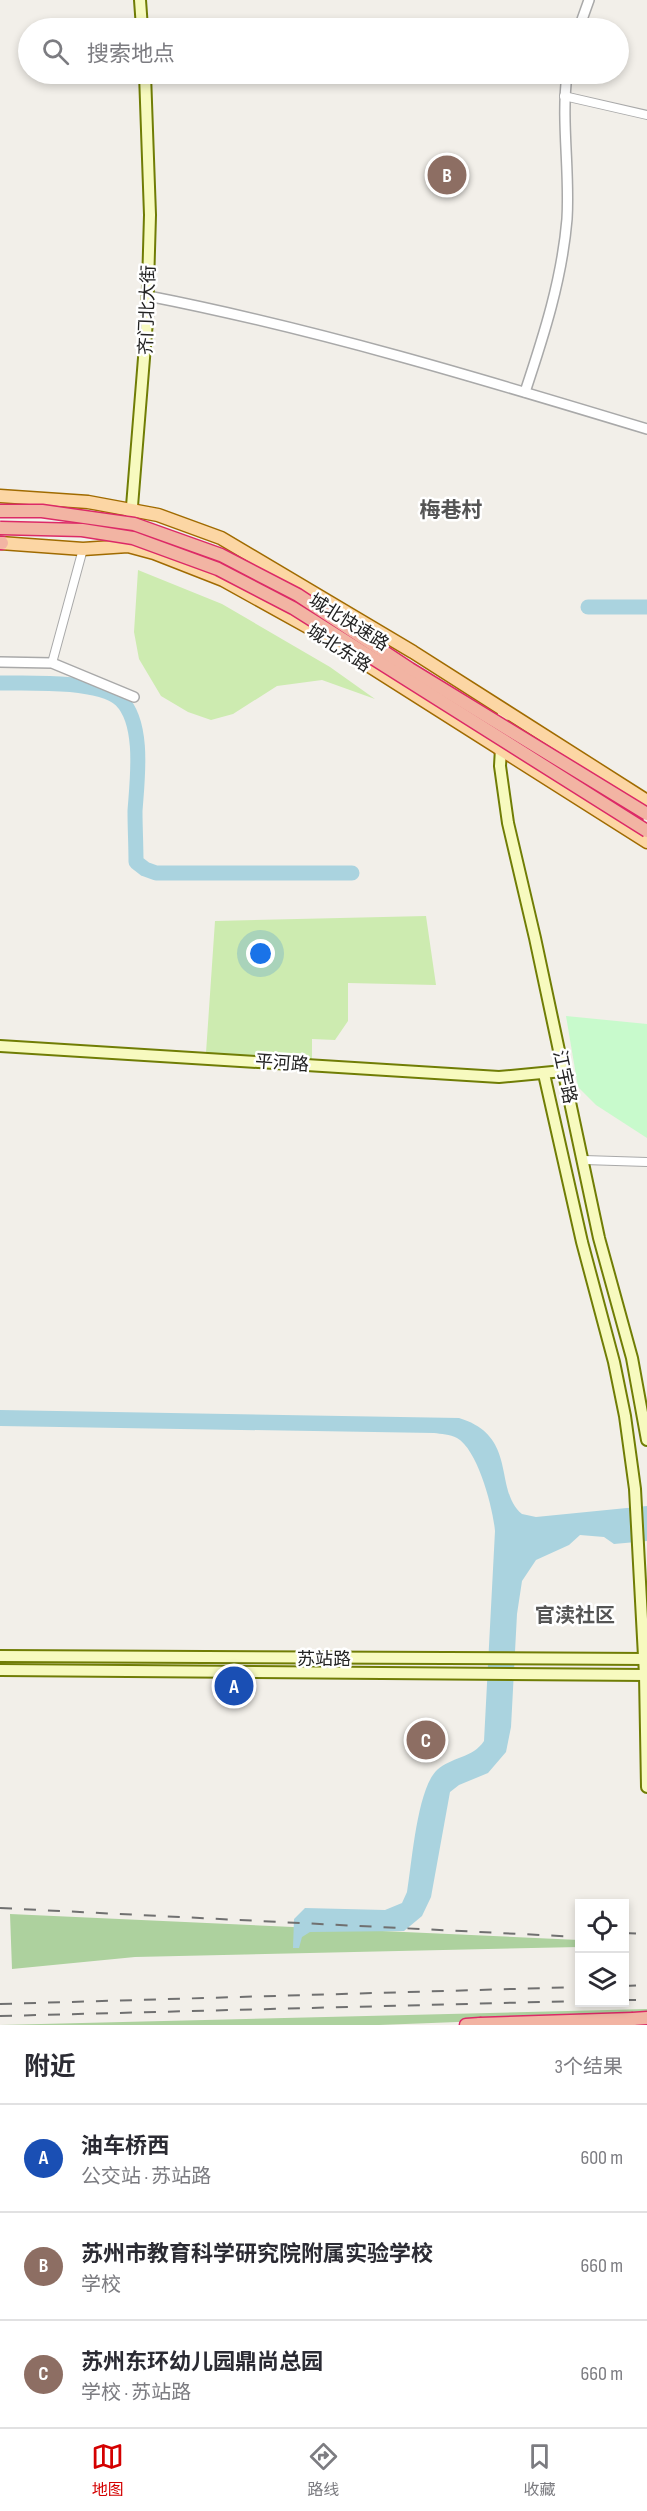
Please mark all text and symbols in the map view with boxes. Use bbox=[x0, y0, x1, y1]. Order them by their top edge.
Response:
search box bbox=[18, 18, 629, 84]
icon: search bbox=[39, 35, 72, 68]
text: 搜索地点 bbox=[87, 41, 175, 68]
pin: B bbox=[428, 152, 466, 198]
street label: 齐门北大街 bbox=[135, 265, 160, 355]
district label: 梅巷村 bbox=[420, 498, 483, 523]
street label: 城北快速路 bbox=[305, 590, 392, 655]
street label: 城北东路 bbox=[303, 620, 375, 677]
your location bbox=[246, 939, 275, 968]
street label: 江宇路 bbox=[549, 1049, 580, 1106]
street label: 平河路 bbox=[254, 1051, 310, 1076]
district label: 官渎社区 bbox=[535, 1604, 615, 1628]
street label: 苏站路 bbox=[297, 1649, 351, 1670]
pin: A bbox=[214, 1664, 254, 1708]
pin: C bbox=[406, 1718, 446, 1762]
map controls bbox=[575, 1899, 629, 2007]
button: locate bbox=[575, 1899, 629, 1953]
button: layers bbox=[575, 1953, 629, 2007]
text: 附近 bbox=[24, 2052, 76, 2083]
text: 3个结果 bbox=[555, 2055, 623, 2079]
text: 油车桥西 bbox=[81, 2133, 169, 2160]
text: A bbox=[39, 2146, 48, 2170]
text: 600 m bbox=[580, 2146, 623, 2170]
text: 公交站 · 苏站路 bbox=[81, 2165, 211, 2189]
text: 苏州市教育科学研究院附属实验学校 bbox=[81, 2241, 433, 2268]
text: B bbox=[39, 2254, 48, 2278]
text: 660 m bbox=[581, 2254, 623, 2278]
text: 学校 bbox=[81, 2273, 121, 2297]
text: 苏州东环幼儿园鼎尚总园 bbox=[81, 2349, 323, 2376]
text: C bbox=[38, 2362, 49, 2386]
text: 660 m bbox=[581, 2362, 623, 2386]
text: 学校 · 苏站路 bbox=[81, 2381, 191, 2405]
tab: 地图 bbox=[91, 2440, 124, 2500]
tab: 路线 bbox=[307, 2440, 340, 2500]
tab: 收藏 bbox=[523, 2440, 556, 2500]

